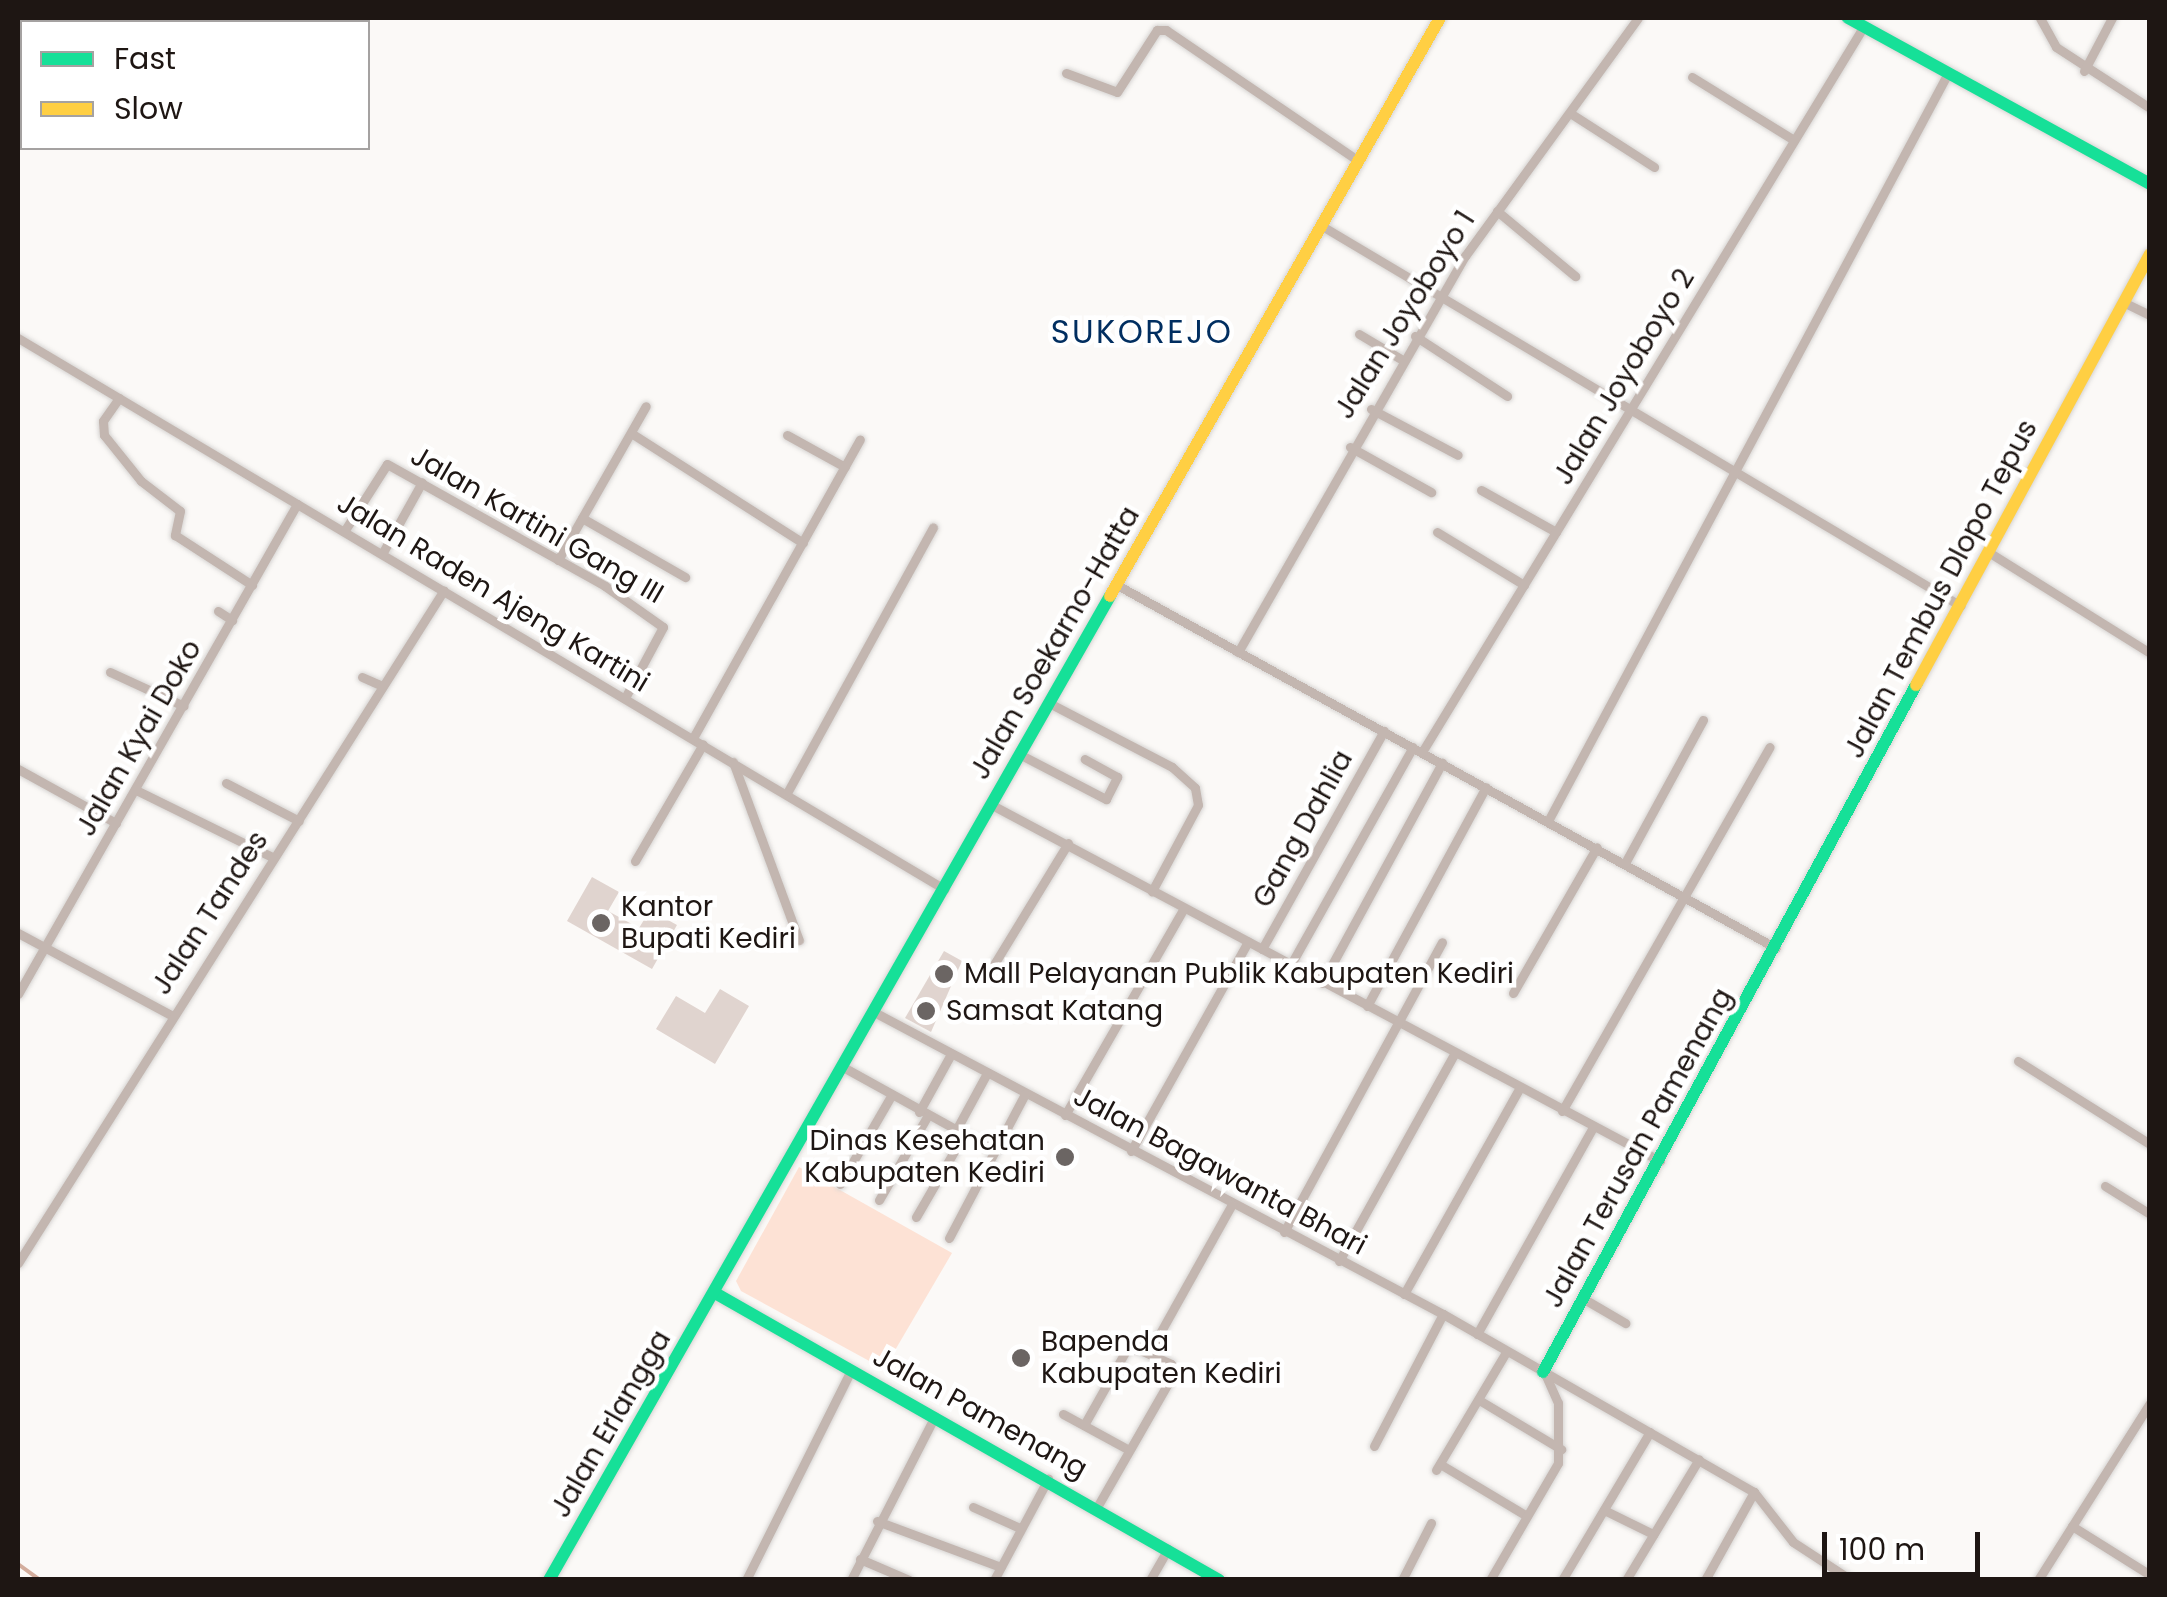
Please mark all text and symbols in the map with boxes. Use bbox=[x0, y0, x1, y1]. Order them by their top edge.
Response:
legend bbox=[20, 20, 370, 150]
text: Fast bbox=[114, 37, 176, 80]
text: Slow bbox=[114, 87, 183, 130]
street label: Jalan Joyoboyo 1 bbox=[1328, 205, 1482, 425]
street label: Jalan Joyoboyo 2 bbox=[1546, 263, 1702, 491]
district label: SUKOREJO bbox=[1051, 313, 1233, 351]
street label: Jalan Tembus Dlopo Tepus bbox=[1837, 414, 2045, 764]
street label: Jalan Kartini Gang III bbox=[405, 439, 669, 611]
street label: Jalan Raden Ajeng Kartini bbox=[331, 486, 655, 700]
street label: Jalan Soekarno-Hatta bbox=[963, 501, 1147, 785]
street label: Jalan Kyai Doko bbox=[69, 634, 209, 842]
street label: Gang Dahlia bbox=[1246, 745, 1360, 913]
street label: Jalan Tandes bbox=[145, 825, 275, 1001]
place label: Kantor Bupati Kediri bbox=[621, 890, 796, 956]
marker: Kantor Bupati Kediri bbox=[590, 912, 612, 934]
place label: Mall Pelayanan Publik Kabupaten Kediri bbox=[964, 957, 1514, 991]
marker: Mall Pelayanan Publik Kabupaten Kediri bbox=[933, 963, 955, 985]
street label: Jalan Terusan Pamenang bbox=[1536, 982, 1740, 1314]
place label: Samsat Katang bbox=[946, 994, 1163, 1028]
marker: Samsat Katang bbox=[915, 1000, 937, 1022]
street label: Jalan Bagawanta Bhari bbox=[1068, 1079, 1372, 1263]
place label: Dinas Kesehatan Kabupaten Kediri bbox=[804, 1124, 1045, 1190]
marker: Dinas Kesehatan Kabupaten Kediri bbox=[1054, 1146, 1076, 1168]
street label: Jalan Erlangga bbox=[544, 1325, 678, 1523]
place label: Bapenda Kabupaten Kediri bbox=[1041, 1325, 1282, 1391]
street label: Jalan Pamenang bbox=[867, 1340, 1093, 1486]
marker: Bapenda Kabupaten Kediri bbox=[1010, 1347, 1032, 1369]
scale bar bbox=[1827, 1512, 1984, 1574]
text: 100 m bbox=[1839, 1528, 1925, 1571]

